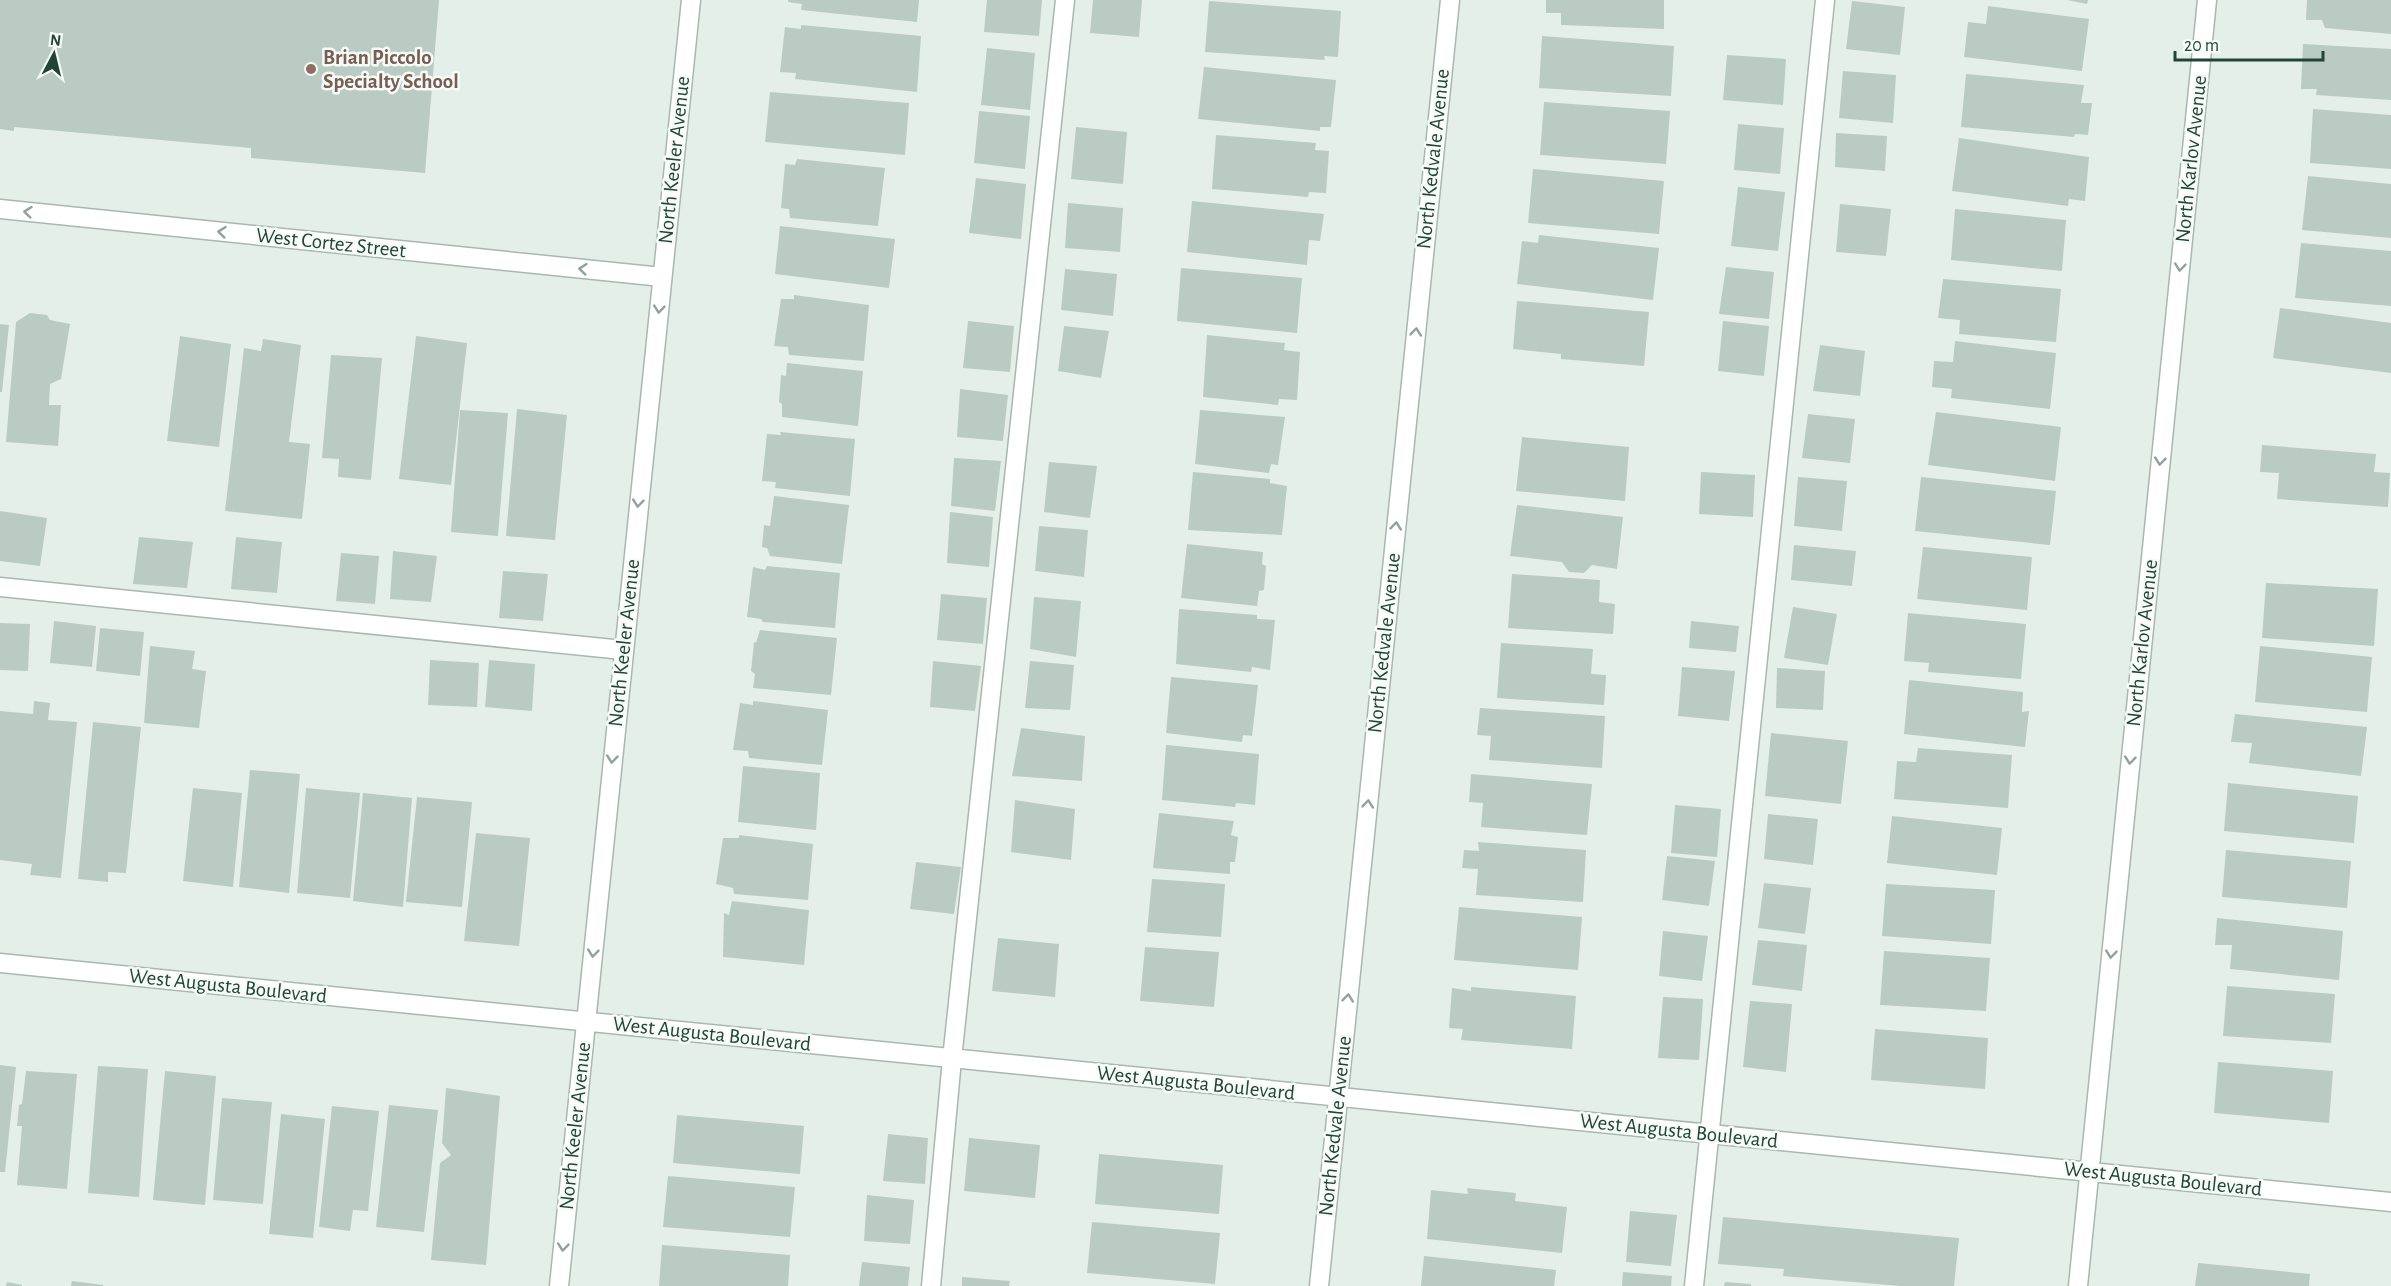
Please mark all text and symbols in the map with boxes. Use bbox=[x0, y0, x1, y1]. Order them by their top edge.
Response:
north arrow bbox=[24, 24, 84, 84]
scale bar bbox=[2175, 24, 2324, 62]
text: N bbox=[49, 31, 62, 49]
text: 20 m bbox=[2184, 37, 2219, 55]
place label: Brian Piccolo Specialty School bbox=[323, 47, 459, 92]
marker: Brian Piccolo Specialty School bbox=[304, 62, 318, 76]
street label: North Kedvale Avenue bbox=[1413, 68, 1453, 250]
street label: North Karlov Avenue bbox=[2172, 74, 2210, 244]
street label: North Keeler Avenue bbox=[655, 75, 693, 245]
one-way arrow bbox=[24, 206, 33, 219]
street label: West Cortez Street bbox=[255, 225, 407, 261]
one-way arrow bbox=[218, 226, 227, 239]
one-way arrow bbox=[579, 263, 588, 276]
one-way arrow bbox=[2174, 263, 2187, 272]
one-way arrow bbox=[653, 304, 666, 313]
one-way arrow bbox=[1409, 328, 1422, 337]
one-way arrow bbox=[2154, 457, 2167, 466]
one-way arrow bbox=[633, 498, 645, 507]
one-way arrow bbox=[1389, 522, 1402, 531]
street label: North Kedvale Avenue bbox=[1364, 552, 1404, 734]
street label: North Keeler Avenue bbox=[605, 558, 643, 728]
street label: North Karlov Avenue bbox=[2123, 558, 2161, 728]
one-way arrow bbox=[606, 755, 619, 764]
one-way arrow bbox=[2125, 755, 2137, 764]
one-way arrow bbox=[1361, 799, 1374, 809]
one-way arrow bbox=[587, 949, 600, 958]
one-way arrow bbox=[2105, 949, 2118, 958]
street label: West Augusta Boulevard bbox=[128, 965, 328, 1007]
one-way arrow bbox=[1341, 993, 1354, 1003]
street label: West Augusta Boulevard bbox=[612, 1013, 812, 1055]
street label: North Kedvale Avenue bbox=[1315, 1035, 1355, 1217]
street label: North Keeler Avenue bbox=[556, 1041, 594, 1211]
street label: West Augusta Boulevard bbox=[1096, 1062, 1296, 1104]
street label: West Augusta Boulevard bbox=[1579, 1110, 1779, 1152]
street label: West Augusta Boulevard bbox=[2063, 1158, 2263, 1200]
one-way arrow bbox=[557, 1243, 570, 1252]

